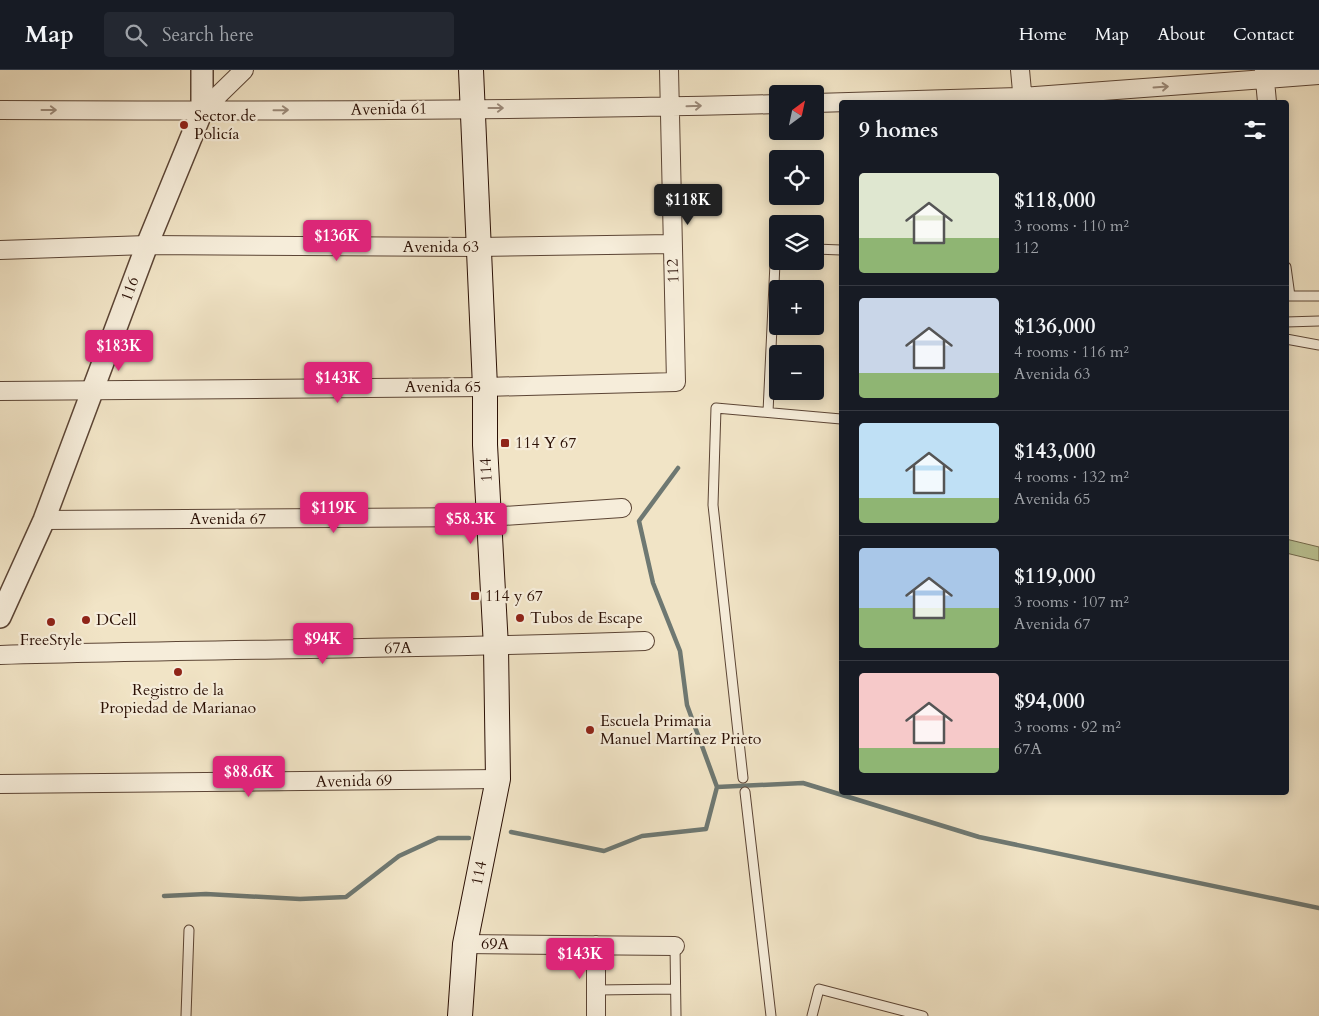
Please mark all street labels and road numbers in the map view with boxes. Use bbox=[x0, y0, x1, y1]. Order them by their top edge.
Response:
street label: Avenida 61 bbox=[351, 97, 427, 121]
street label: Avenida 63 bbox=[403, 236, 479, 258]
street label: 112 bbox=[662, 258, 684, 284]
street label: 116 bbox=[115, 274, 145, 304]
street label: Avenida 65 bbox=[405, 376, 481, 398]
street label: 114 bbox=[474, 457, 498, 483]
street label: Avenida 67 bbox=[190, 508, 266, 530]
street label: 67A bbox=[384, 637, 413, 659]
street label: Avenida 69 bbox=[316, 769, 392, 793]
street label: 114 bbox=[466, 859, 492, 887]
street label: 69A bbox=[481, 933, 510, 955]

